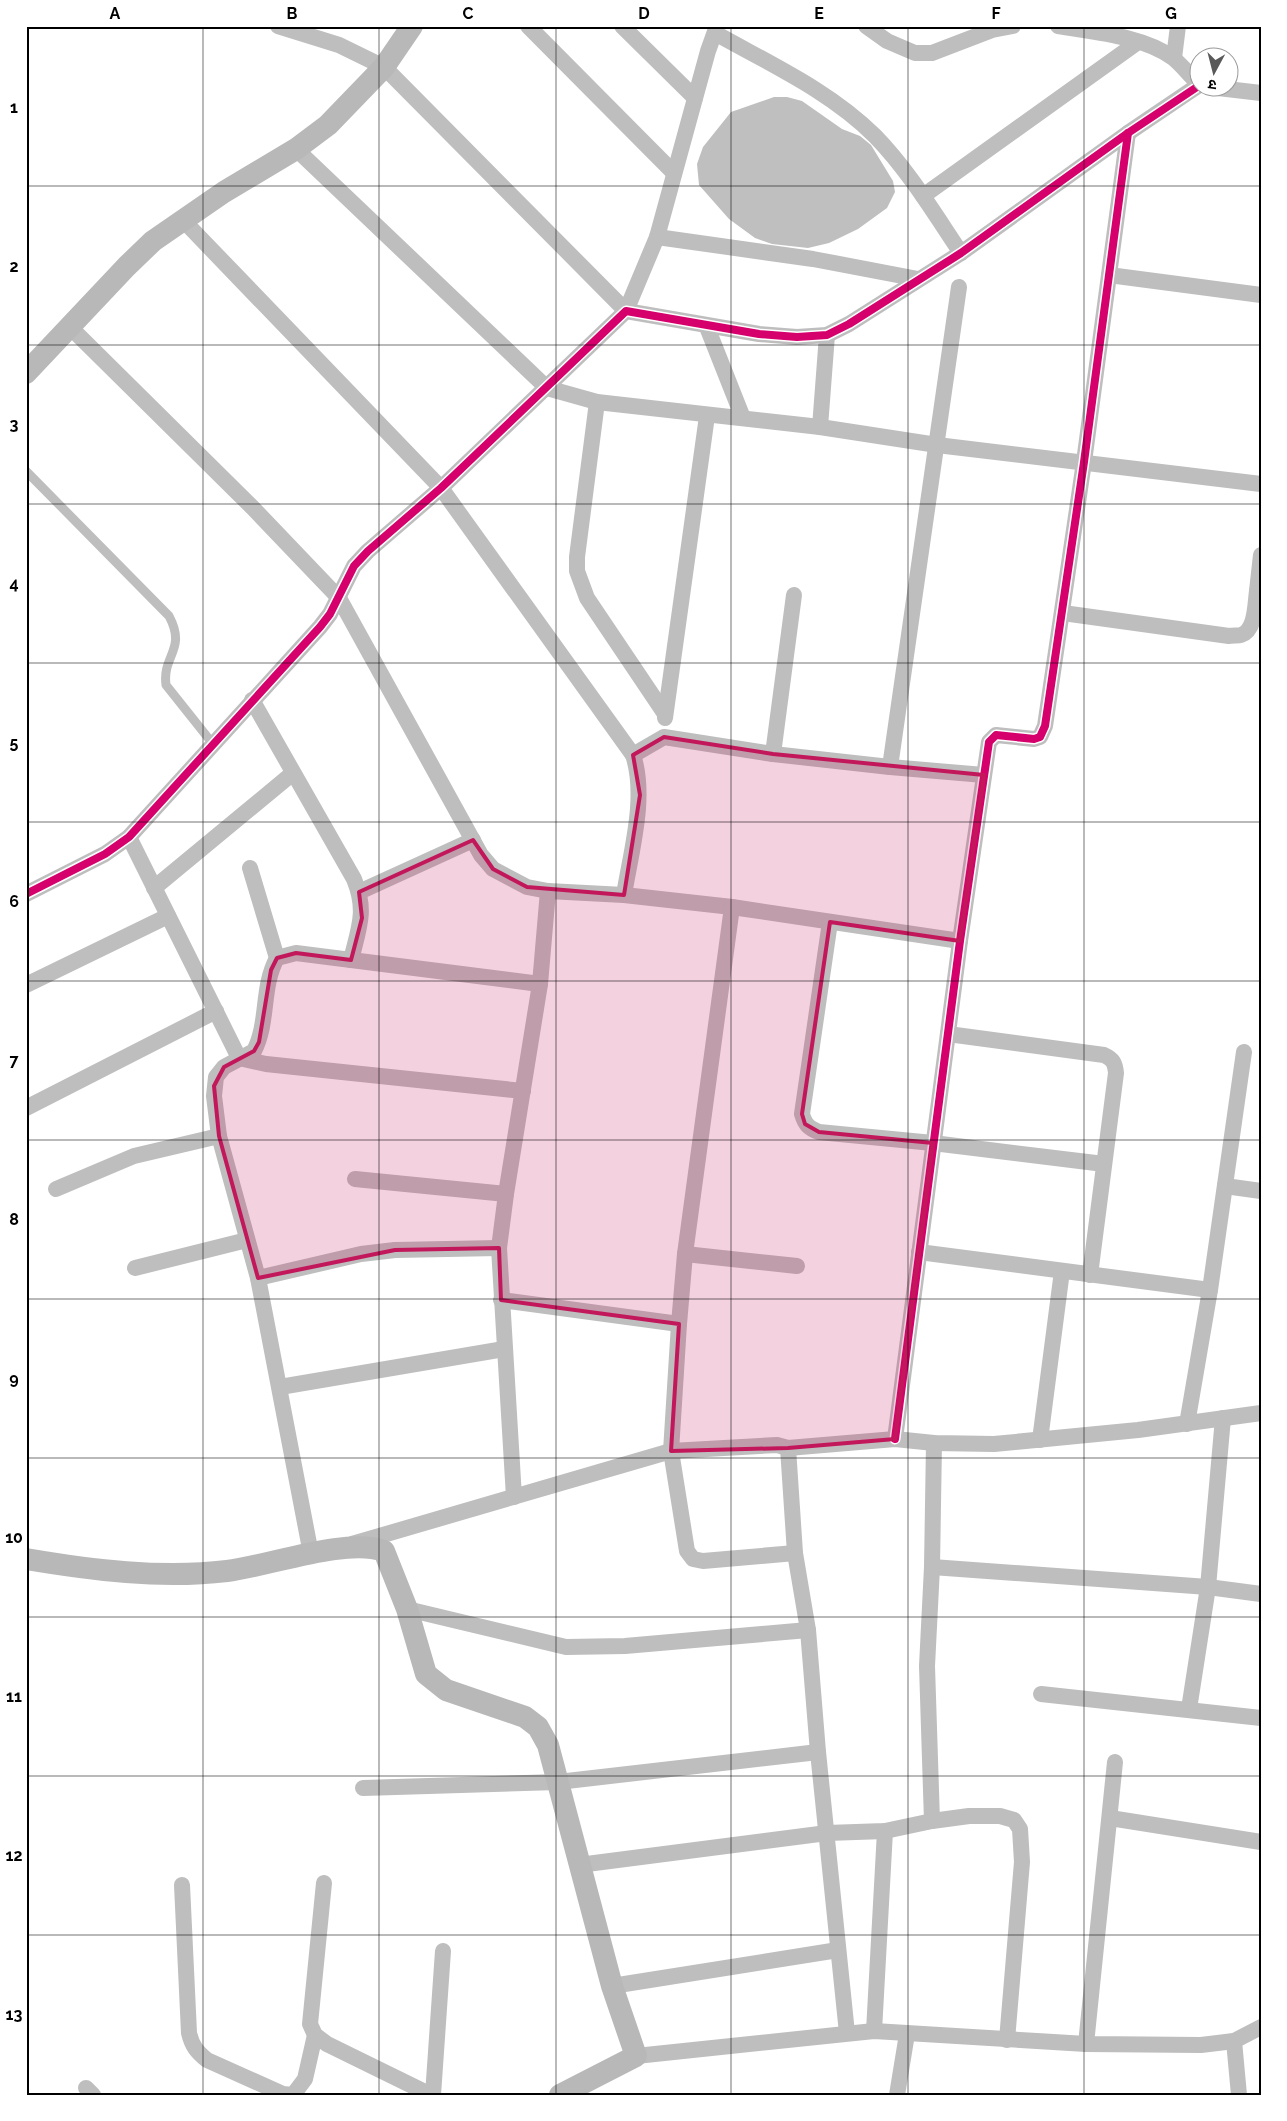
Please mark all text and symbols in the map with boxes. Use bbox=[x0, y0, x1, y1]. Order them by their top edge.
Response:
text: A bbox=[110, 4, 121, 23]
text: B bbox=[287, 4, 298, 23]
text: C bbox=[463, 4, 474, 23]
text: D bbox=[638, 4, 650, 23]
text: E bbox=[814, 4, 824, 23]
text: F bbox=[991, 4, 1001, 23]
text: G bbox=[1165, 4, 1177, 23]
north arrow bbox=[1190, 48, 1240, 98]
text: उ bbox=[1207, 76, 1217, 93]
text: 1 bbox=[10, 98, 18, 117]
text: 2 bbox=[9, 257, 19, 276]
text: 3 bbox=[10, 415, 19, 434]
text: 4 bbox=[9, 574, 19, 593]
text: 5 bbox=[10, 733, 19, 752]
text: 6 bbox=[9, 892, 19, 911]
text: 7 bbox=[10, 1051, 19, 1070]
text: 8 bbox=[9, 1210, 19, 1229]
text: 9 bbox=[9, 1369, 19, 1388]
text: 10 bbox=[5, 1528, 23, 1547]
text: 11 bbox=[6, 1687, 22, 1706]
text: 12 bbox=[6, 1846, 22, 1865]
text: 13 bbox=[6, 2005, 22, 2024]

